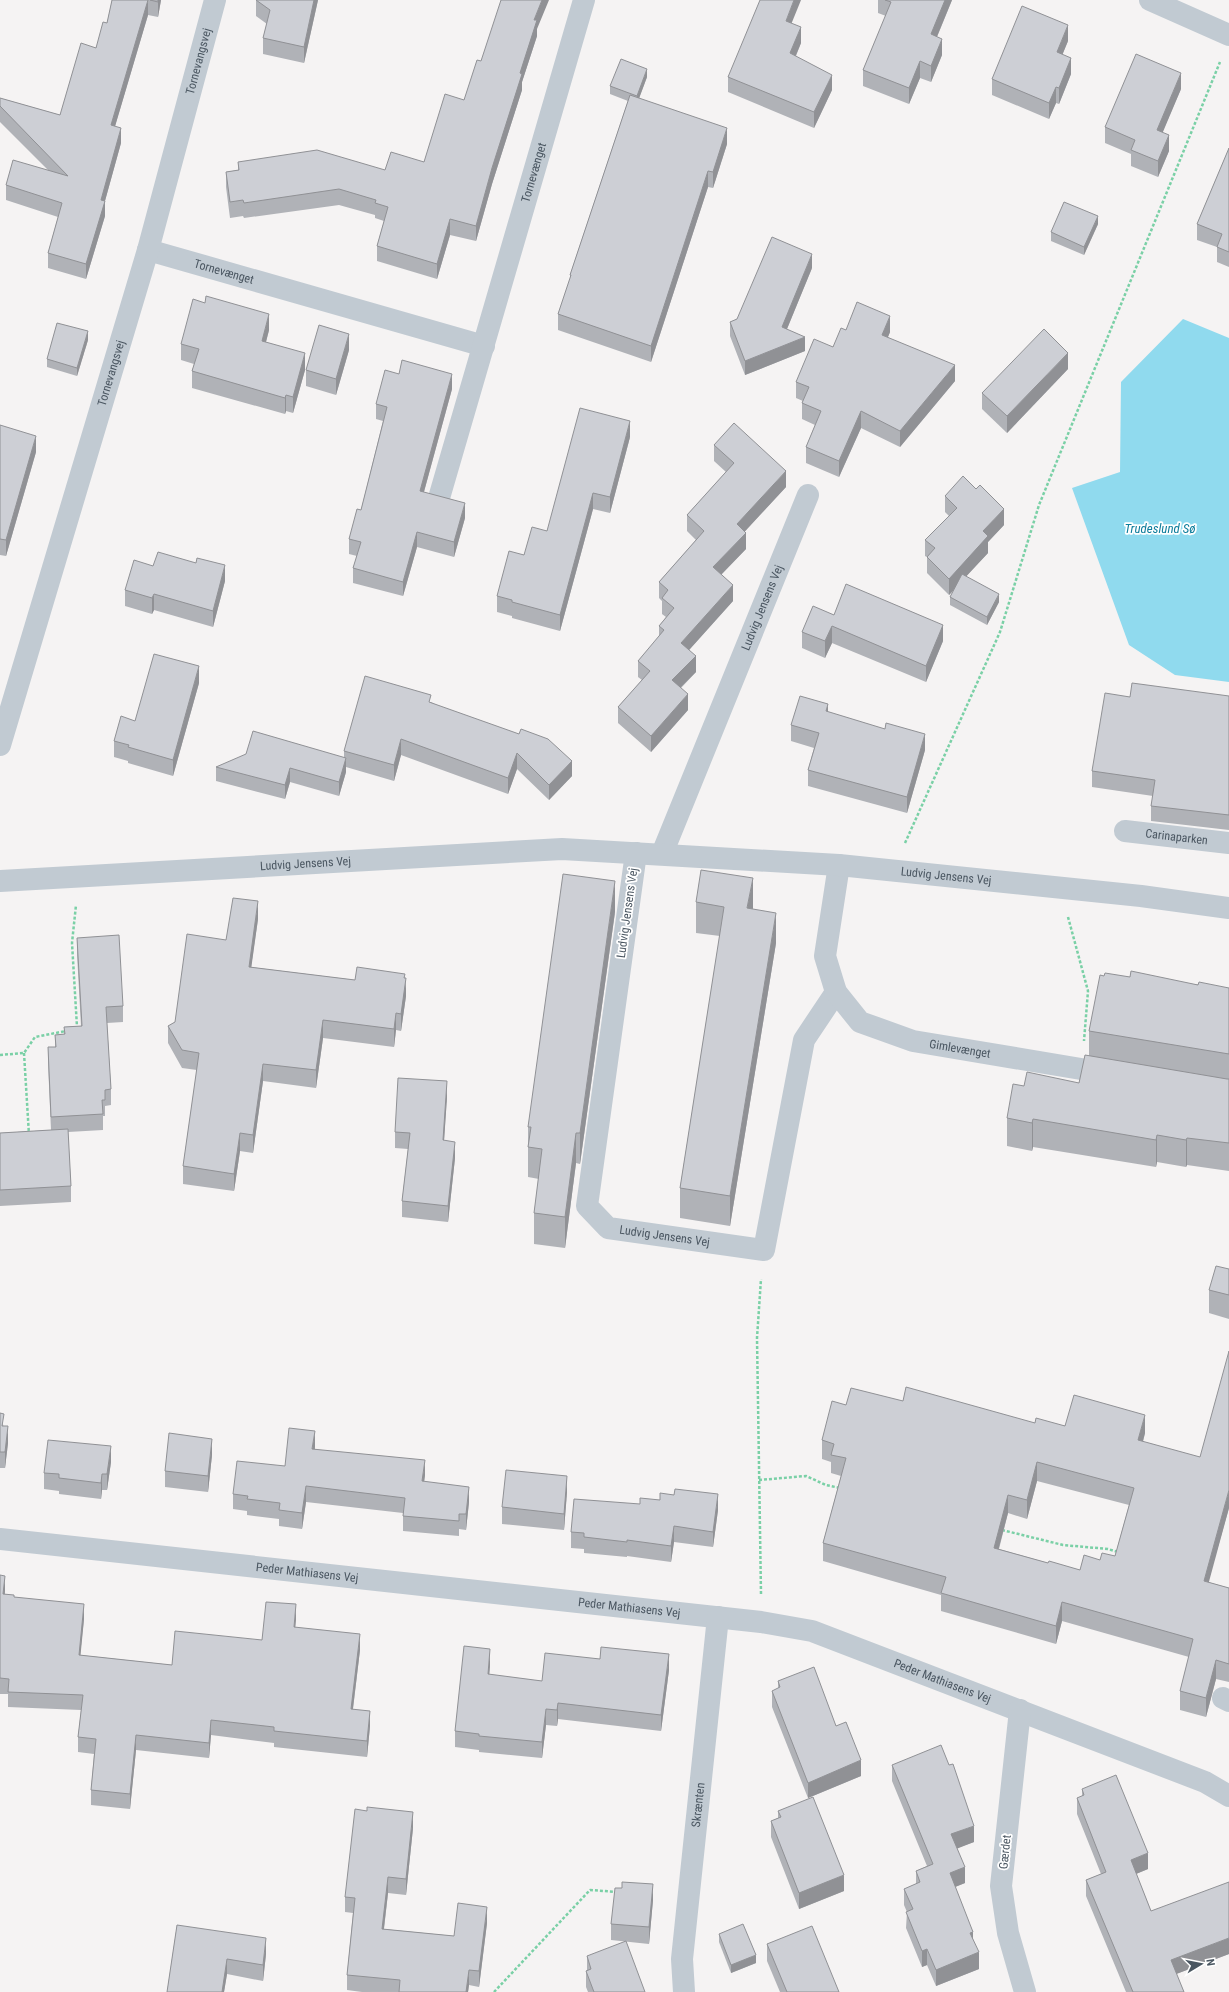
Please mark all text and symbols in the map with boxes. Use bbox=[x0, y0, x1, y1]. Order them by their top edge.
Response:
street label: Tornevangsvej bbox=[183, 27, 214, 96]
street label: Tornevænget bbox=[518, 141, 549, 204]
street label: Tornevænget bbox=[192, 257, 256, 287]
street label: Tornevangsvej bbox=[95, 339, 128, 408]
water label: Trudeslund Sø bbox=[1124, 521, 1196, 536]
street label: Ludvig Jensens Vej bbox=[739, 563, 786, 652]
street label: Carinaparken bbox=[1145, 826, 1209, 848]
street label: Ludvig Jensens Vej bbox=[260, 854, 351, 873]
street label: Ludvig Jensens Vej bbox=[900, 864, 992, 888]
street label: Ludvig Jensens Vej bbox=[614, 867, 640, 959]
street label: Gimlevænget bbox=[928, 1037, 992, 1061]
street label: Ludvig Jensens Vej bbox=[619, 1223, 711, 1249]
street label: Peder Mathiasens Vej bbox=[255, 1560, 359, 1585]
street label: Peder Mathiasens Vej bbox=[577, 1595, 681, 1620]
street label: Peder Mathiasens Vej bbox=[892, 1656, 993, 1706]
street label: Skrænten bbox=[689, 1782, 708, 1828]
street label: Gærdet bbox=[996, 1834, 1014, 1870]
north arrow bbox=[1181, 1944, 1221, 1984]
text: N bbox=[1203, 1958, 1217, 1967]

